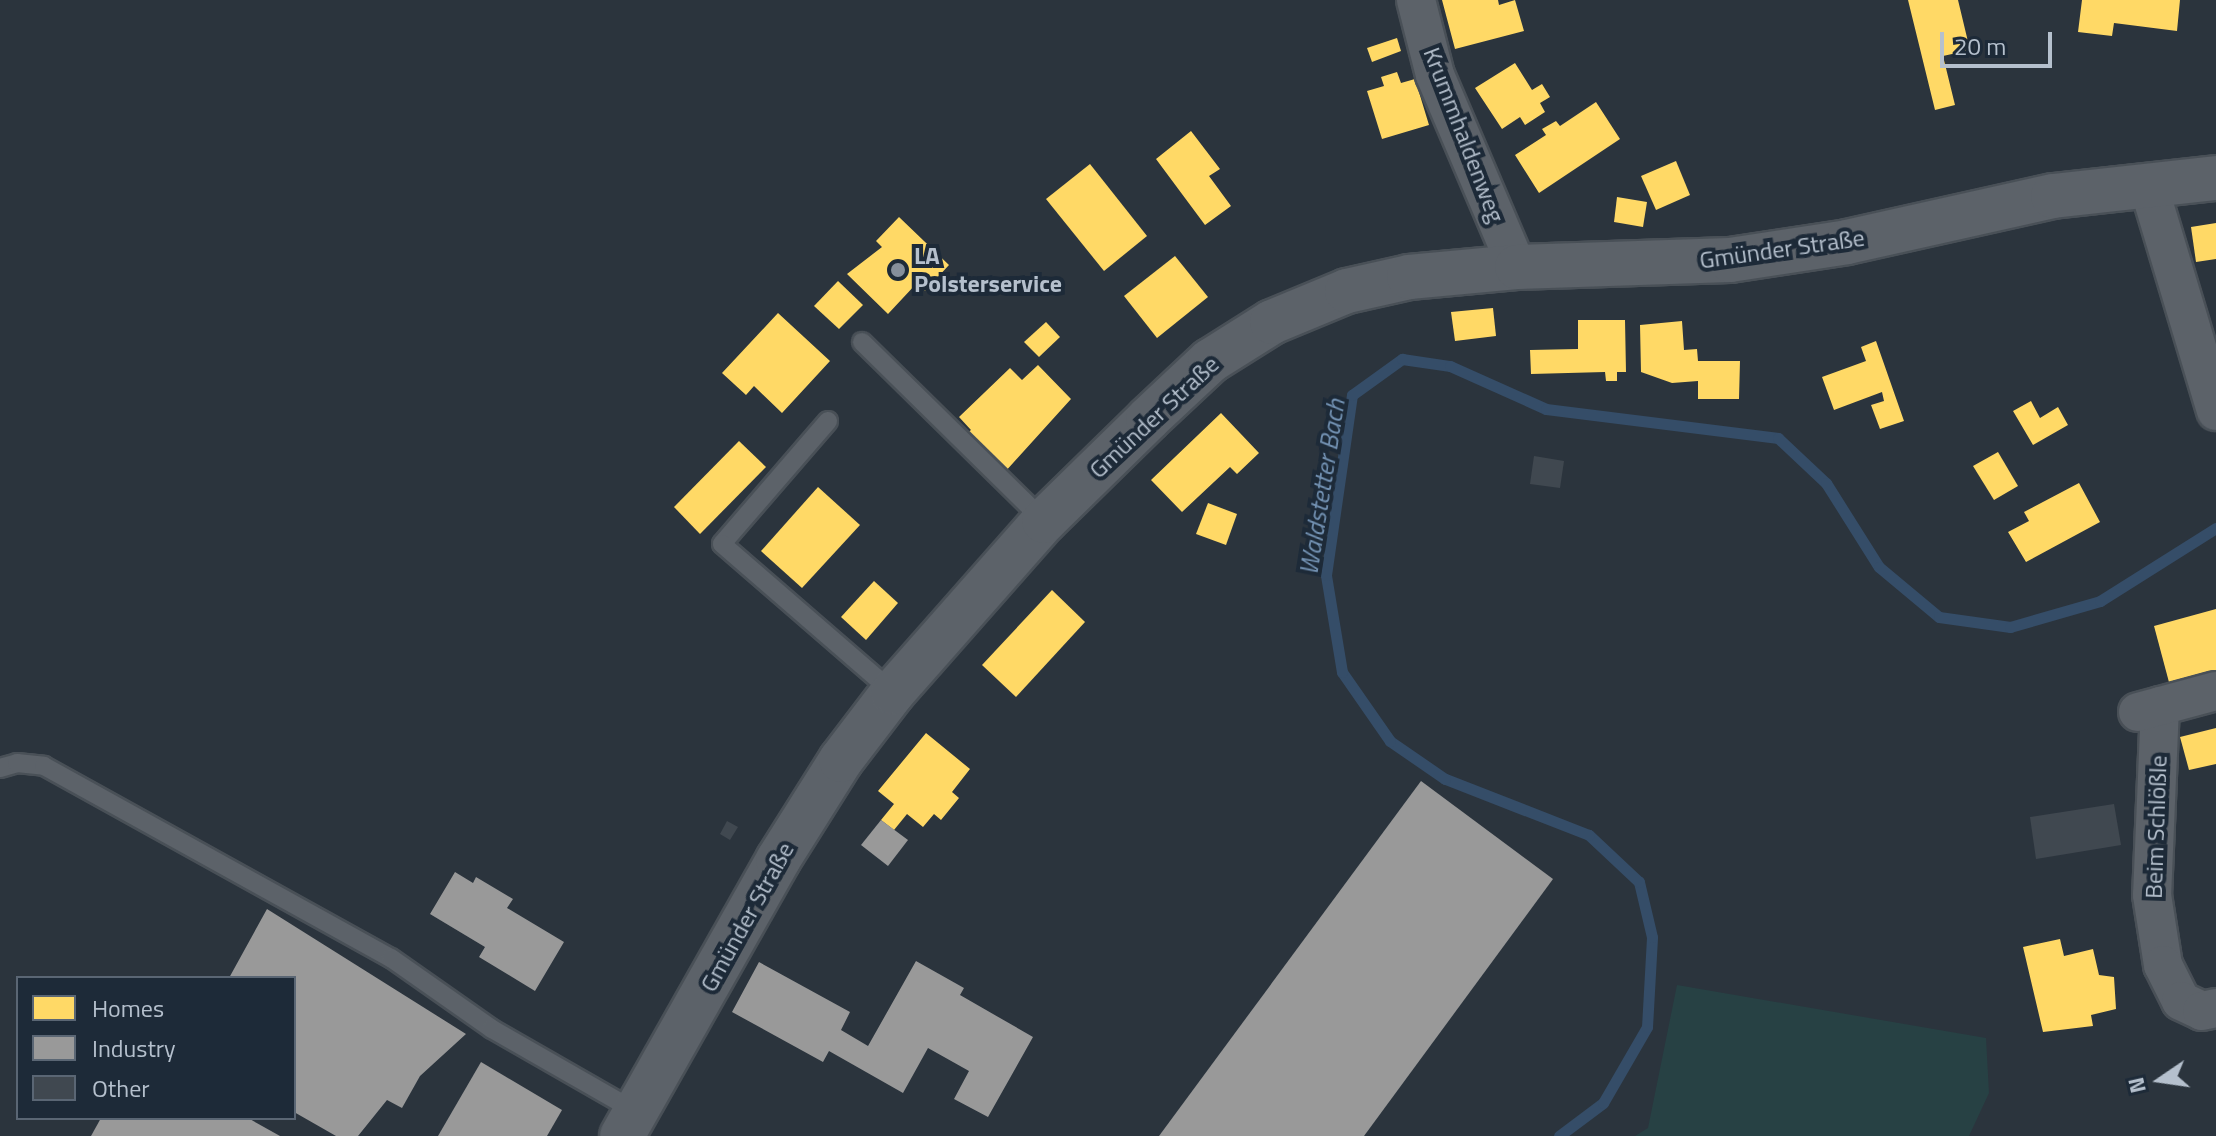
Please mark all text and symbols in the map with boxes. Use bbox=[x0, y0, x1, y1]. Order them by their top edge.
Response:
scale bar bbox=[1944, 16, 2056, 66]
text: 20 m bbox=[1954, 28, 2006, 64]
street label: Krummhaldenweg bbox=[1417, 43, 1511, 227]
street label: Gmünder Straße bbox=[1698, 223, 1866, 275]
place label: LA Polsterservice bbox=[914, 242, 1062, 298]
marker: LA Polsterservice bbox=[889, 261, 907, 279]
street label: Gmünder Straße bbox=[1083, 350, 1225, 484]
water label: Waldstetter Bach bbox=[1293, 397, 1351, 577]
street label: Beim Schlößle bbox=[2139, 755, 2173, 899]
street label: Gmünder Straße bbox=[694, 837, 800, 997]
legend bbox=[16, 976, 296, 1120]
text: Homes bbox=[92, 990, 164, 1026]
text: Industry bbox=[92, 1030, 176, 1066]
north arrow bbox=[2120, 1040, 2200, 1120]
text: Other bbox=[92, 1070, 150, 1106]
text: N bbox=[2118, 1074, 2155, 1097]

